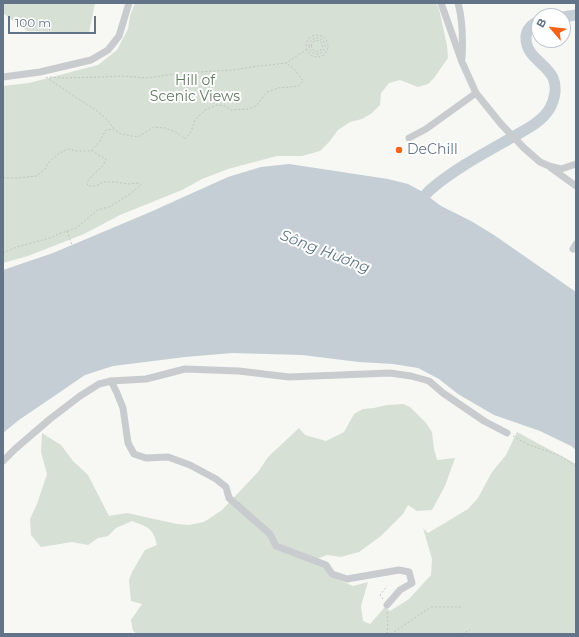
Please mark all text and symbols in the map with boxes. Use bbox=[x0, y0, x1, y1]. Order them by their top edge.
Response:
scale bar bbox=[10, 8, 98, 34]
north arrow bbox=[531, 8, 571, 48]
text: 100 m bbox=[15, 15, 51, 30]
text: B bbox=[533, 16, 549, 30]
park label: Hill of Scenic Views bbox=[150, 73, 240, 106]
place label: DeChill bbox=[407, 142, 458, 158]
marker: DeChill bbox=[394, 145, 404, 155]
water label: Sông Hương bbox=[277, 227, 373, 277]

